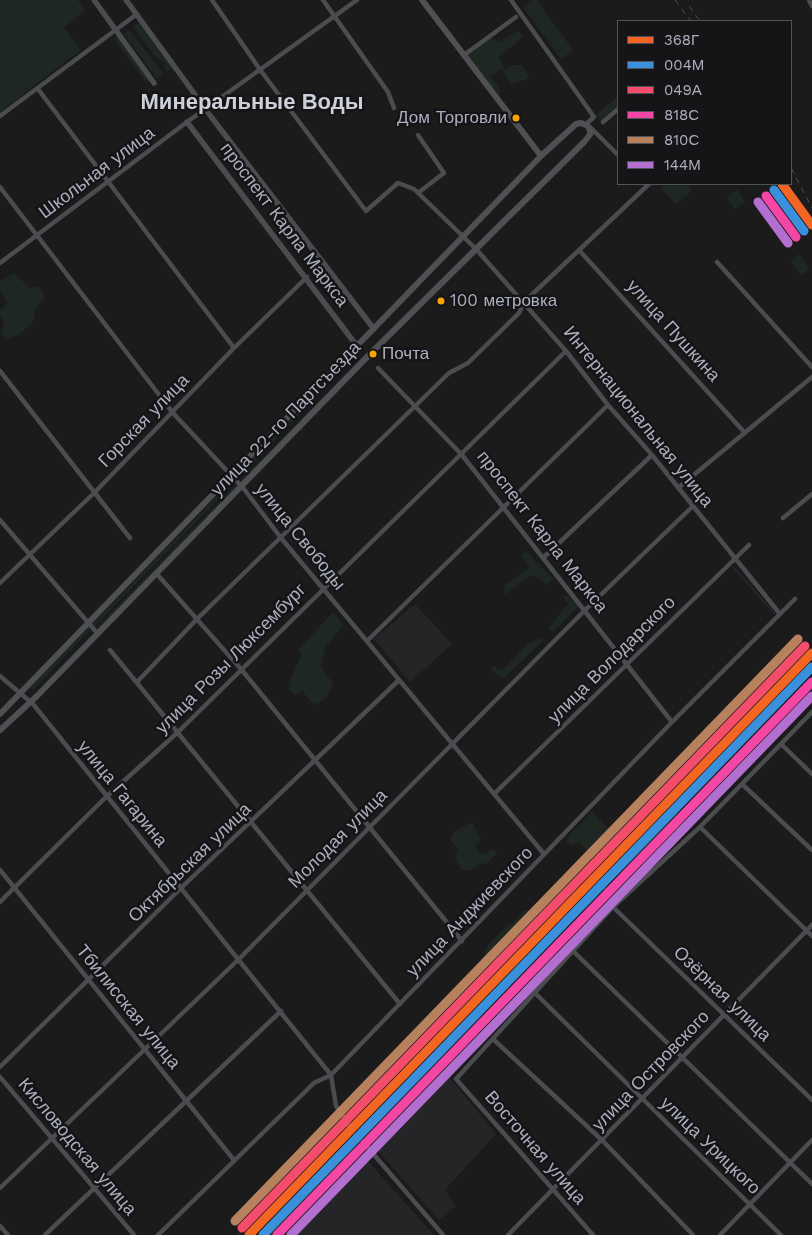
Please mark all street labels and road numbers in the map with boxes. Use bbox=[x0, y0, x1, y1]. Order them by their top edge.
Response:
street label: Школьная улица bbox=[35, 122, 159, 224]
street label: проспект Карла Маркса bbox=[215, 139, 353, 311]
street label: улица Пушкина bbox=[622, 276, 724, 386]
street label: Интернациональная улица bbox=[558, 322, 718, 512]
street label: улица 22-го Партсъезда bbox=[206, 337, 366, 501]
street label: Горская улица bbox=[94, 370, 194, 472]
street label: проспект Карла Маркса bbox=[472, 447, 612, 617]
street label: улица Свободы bbox=[250, 479, 350, 595]
street label: улица Розы Люксембург bbox=[151, 579, 311, 739]
street label: улица Володарского bbox=[544, 592, 680, 728]
street label: улица Гагарина bbox=[73, 736, 171, 852]
street label: Молодая улица bbox=[284, 785, 392, 893]
street label: Октябрьская улица bbox=[124, 799, 256, 927]
street label: улица Анджиевского bbox=[402, 842, 538, 982]
street label: Тбилисская улица bbox=[71, 941, 185, 1073]
street label: Озёрная улица bbox=[669, 942, 775, 1046]
street label: улица Островского bbox=[588, 1006, 714, 1136]
street label: Кисловодская улица bbox=[13, 1074, 141, 1220]
street label: Восточная улица bbox=[480, 1087, 590, 1209]
street label: улица Урицкого bbox=[655, 1093, 765, 1199]

